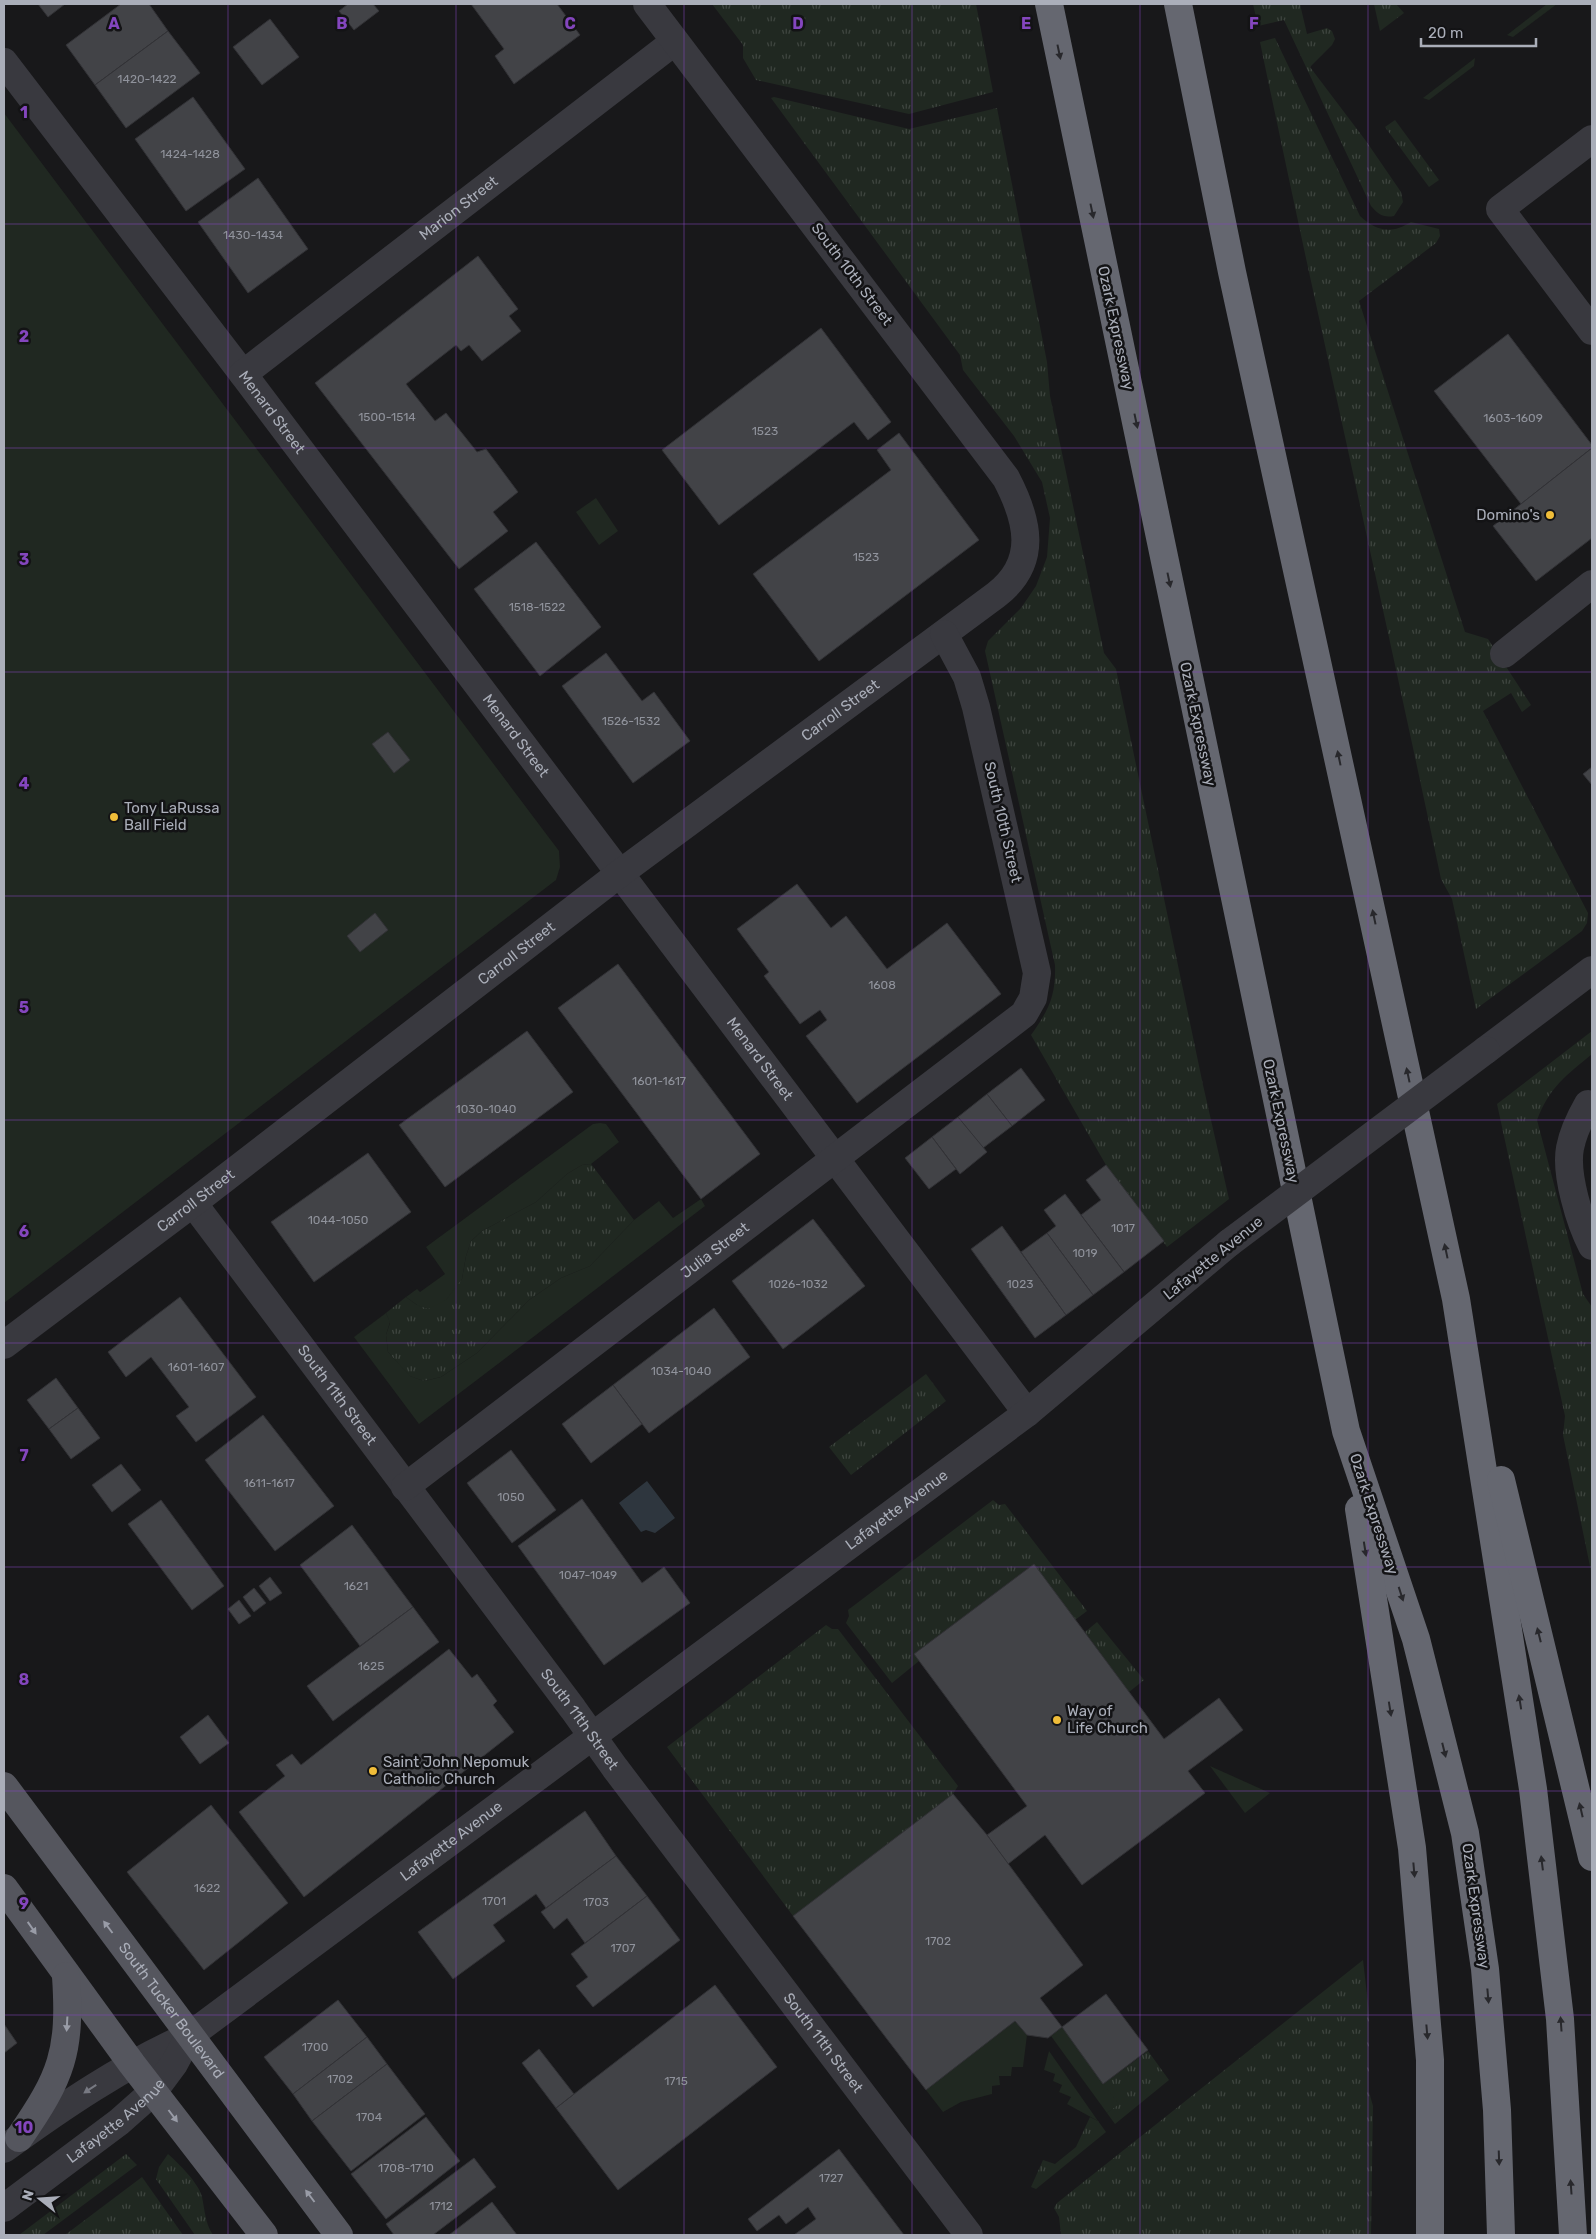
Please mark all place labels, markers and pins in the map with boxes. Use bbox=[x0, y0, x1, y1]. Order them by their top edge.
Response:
place label: Domino's bbox=[1476, 506, 1540, 524]
marker: Domino's bbox=[1544, 509, 1556, 521]
place label: Tony LaRussa Ball Field bbox=[124, 799, 219, 834]
marker: Tony LaRussa Ball Field bbox=[108, 811, 120, 823]
place label: Way of Life Church bbox=[1067, 1702, 1148, 1737]
marker: Way of Life Church bbox=[1051, 1714, 1063, 1726]
place label: Saint John Nepomuk Catholic Church bbox=[383, 1753, 530, 1788]
marker: Saint John Nepomuk Catholic Church bbox=[367, 1765, 379, 1777]

